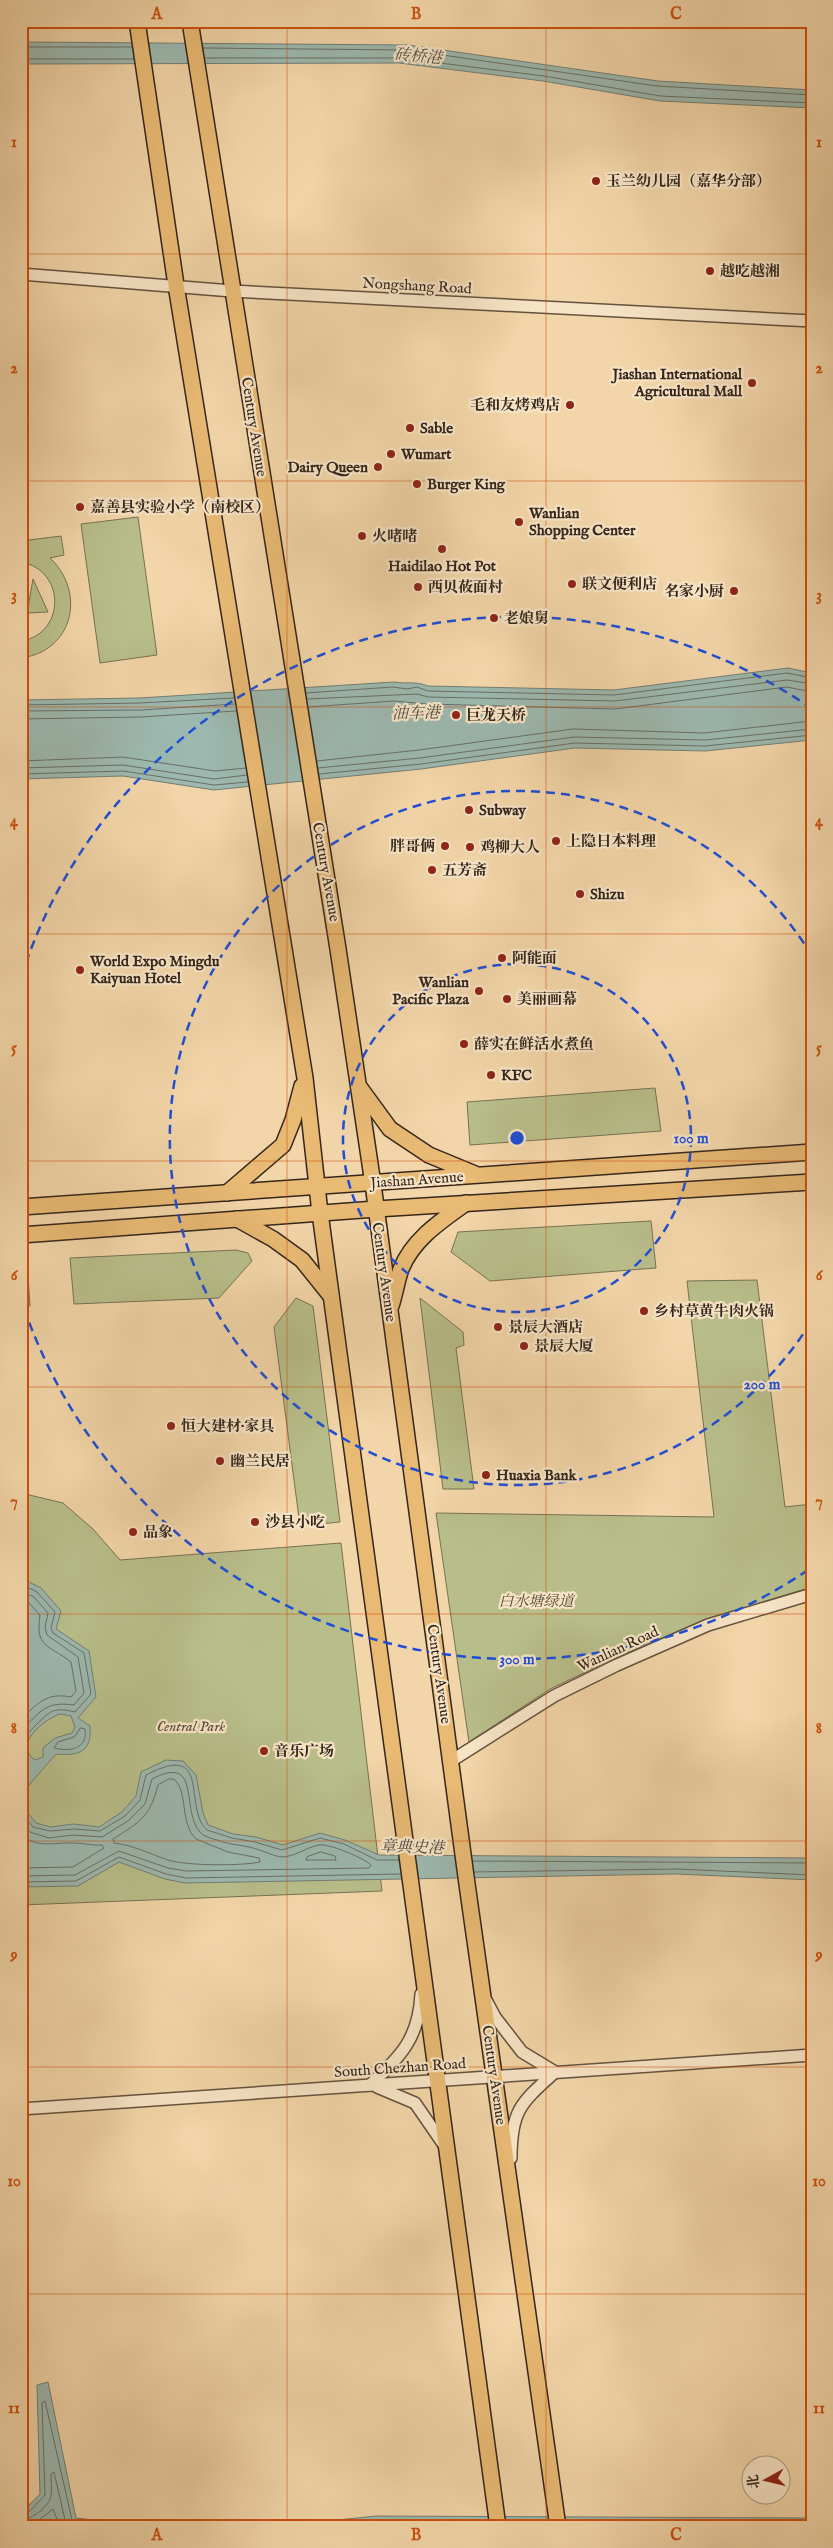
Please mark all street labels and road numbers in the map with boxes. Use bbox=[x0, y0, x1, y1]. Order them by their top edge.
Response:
street label: Nongshang Road bbox=[362, 274, 473, 298]
street label: Century Avenue bbox=[237, 376, 271, 478]
street label: Century Avenue bbox=[308, 821, 344, 923]
street label: Jiashan Avenue bbox=[368, 1167, 464, 1193]
street label: Century Avenue bbox=[368, 1221, 400, 1323]
street label: Wanlian Road bbox=[574, 1621, 663, 1676]
street label: Century Avenue bbox=[423, 1623, 455, 1725]
street label: Century Avenue bbox=[478, 2024, 510, 2126]
street label: South Chezhan Road bbox=[333, 2054, 468, 2082]

